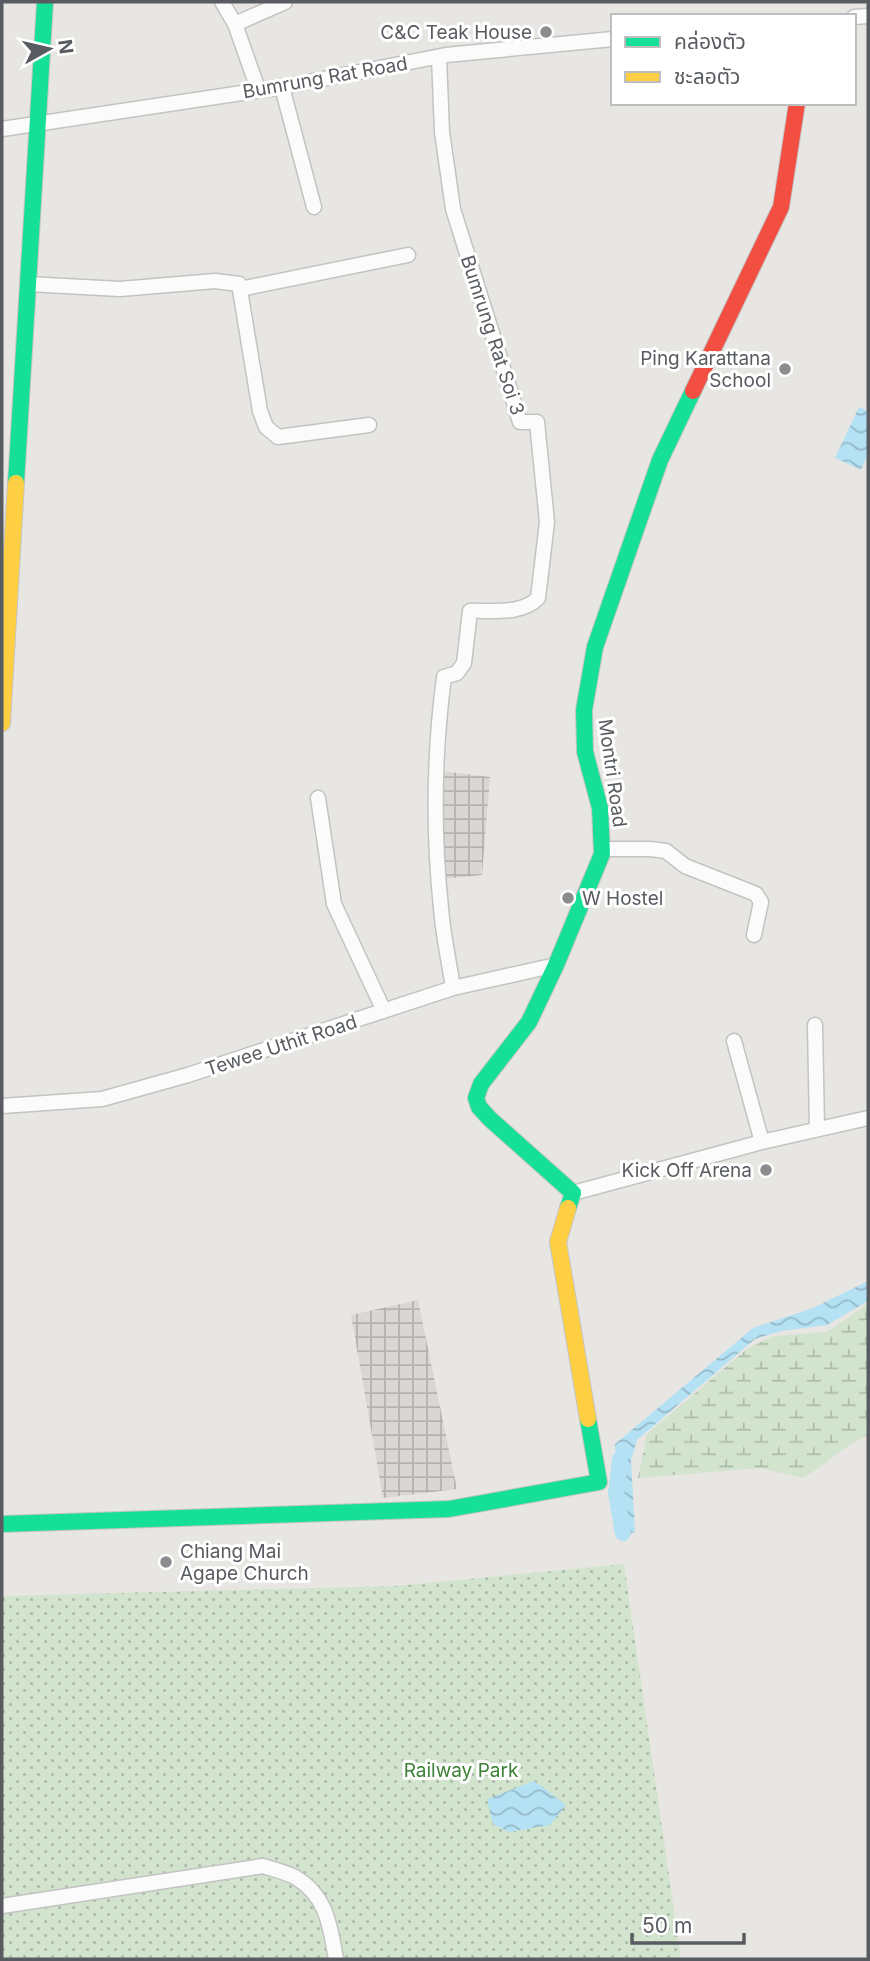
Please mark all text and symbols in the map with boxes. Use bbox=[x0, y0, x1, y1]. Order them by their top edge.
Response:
north arrow bbox=[14, 14, 84, 84]
legend bbox=[611, 14, 856, 105]
place label: C&C Teak House bbox=[380, 21, 532, 44]
marker: C&C Teak House bbox=[538, 24, 554, 40]
text: คล่องตัว bbox=[674, 29, 746, 54]
text: N bbox=[53, 38, 78, 55]
street label: Bumrung Rat Road bbox=[241, 52, 409, 103]
text: ชะลอตัว bbox=[674, 64, 740, 89]
street label: Bumrung Rat Soi 3 bbox=[456, 252, 529, 418]
place label: Ping Karattana School bbox=[640, 347, 771, 392]
marker: Ping Karattana School bbox=[777, 361, 793, 377]
street label: Montri Road bbox=[594, 717, 631, 829]
place label: W Hostel bbox=[582, 887, 663, 910]
marker: W Hostel bbox=[560, 890, 576, 906]
street label: Tewee Uthit Road bbox=[203, 1010, 360, 1081]
place label: Kick Off Arena bbox=[622, 1159, 752, 1182]
marker: Kick Off Arena bbox=[758, 1162, 774, 1178]
place label: Chiang Mai Agape Church bbox=[180, 1540, 309, 1585]
marker: Chiang Mai Agape Church bbox=[158, 1554, 174, 1570]
park label: Railway Park bbox=[404, 1759, 519, 1782]
scale bar bbox=[632, 1902, 744, 1946]
text: 50 m bbox=[642, 1913, 692, 1938]

